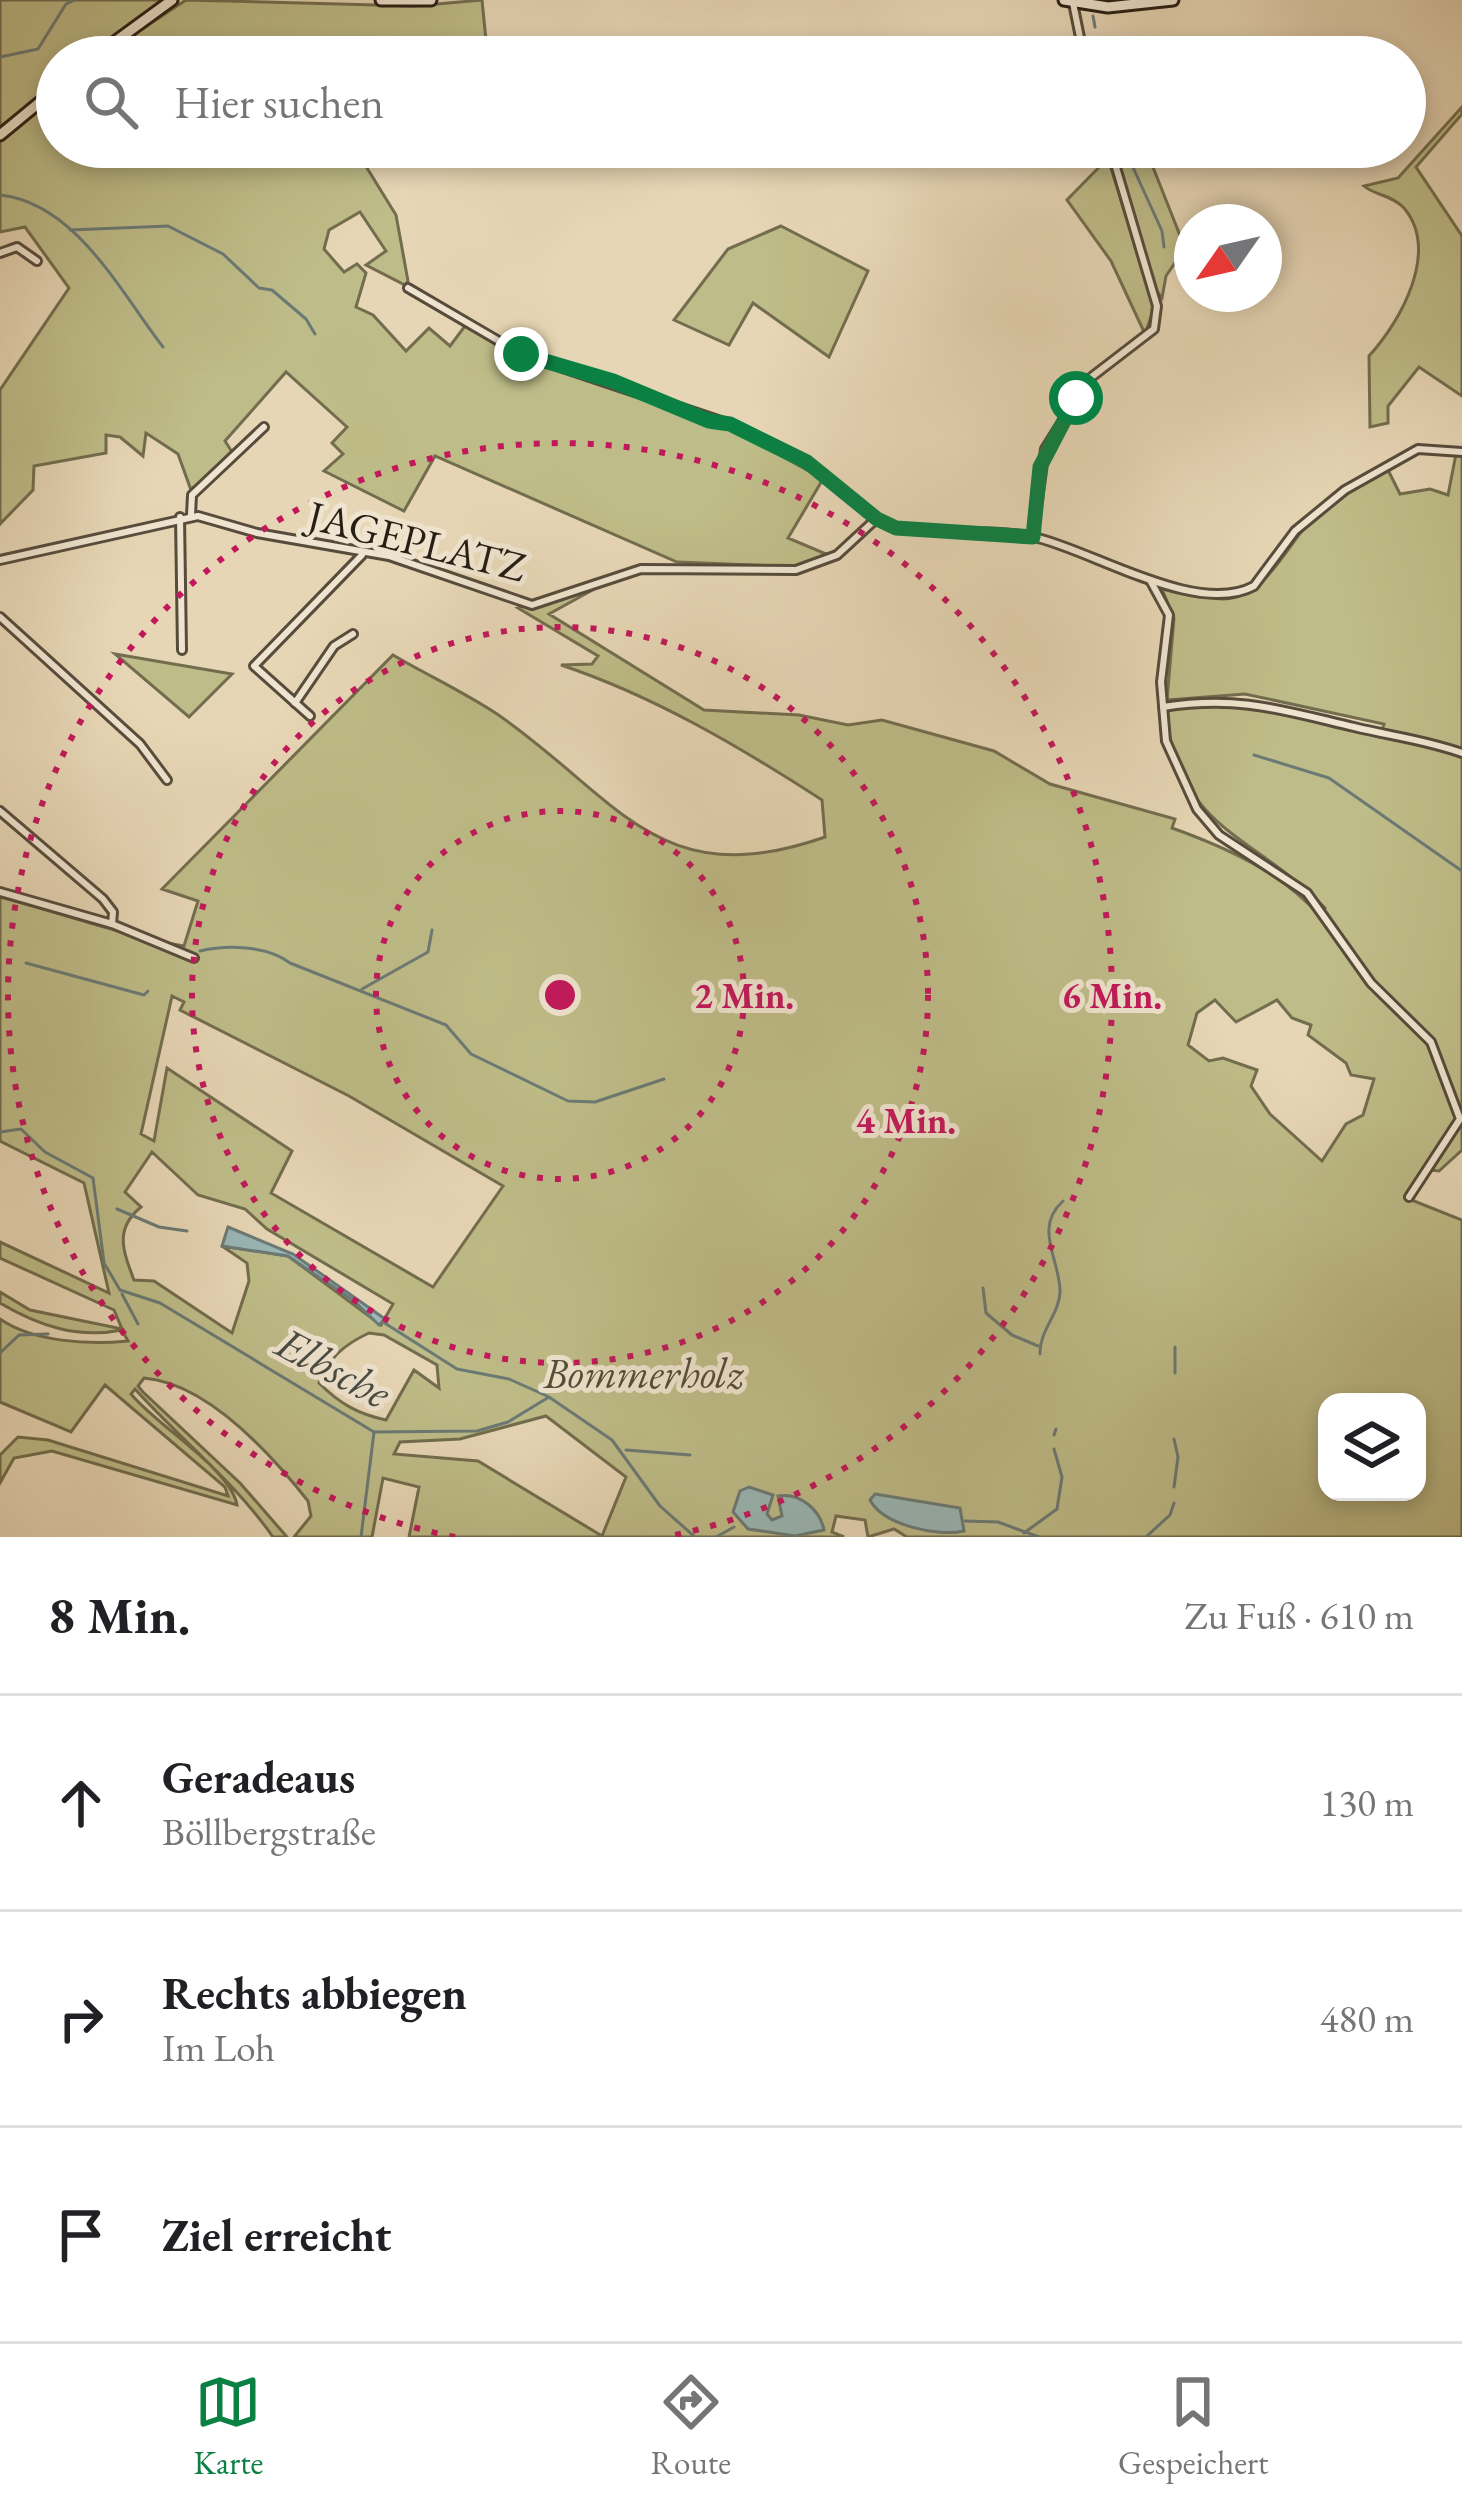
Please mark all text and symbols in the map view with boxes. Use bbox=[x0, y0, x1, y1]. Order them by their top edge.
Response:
search box bbox=[36, 36, 1426, 168]
icon: search bbox=[78, 69, 144, 135]
text: Hier suchen bbox=[174, 73, 384, 131]
north arrow bbox=[1174, 204, 1282, 312]
route end bbox=[494, 327, 548, 381]
route start bbox=[1049, 371, 1103, 425]
street label: JAGEPLATZ bbox=[299, 487, 532, 595]
text: 2 Min. bbox=[694, 972, 794, 1019]
text: 6 Min. bbox=[1062, 972, 1162, 1019]
centre of rings bbox=[539, 974, 581, 1016]
text: 4 Min. bbox=[856, 1097, 956, 1144]
water label: Elbsche bbox=[265, 1312, 402, 1421]
park label: Bommerholz bbox=[543, 1346, 745, 1401]
map controls bbox=[1318, 1393, 1426, 1501]
button: layers bbox=[1318, 1393, 1426, 1501]
text: 8 Min. bbox=[48, 1582, 190, 1648]
text: Zu Fuß · 610 m bbox=[1184, 1590, 1414, 1641]
text: Geradeaus bbox=[162, 1748, 355, 1806]
icon: ahead bbox=[48, 1770, 114, 1836]
text: 130 m bbox=[1320, 1777, 1414, 1828]
text: Böllbergstraße bbox=[162, 1806, 376, 1857]
text: Rechts abbiegen bbox=[162, 1964, 467, 2022]
icon: right bbox=[48, 1986, 114, 2052]
text: 480 m bbox=[1320, 1993, 1414, 2044]
text: Im Loh bbox=[162, 2022, 275, 2073]
icon: arrive bbox=[48, 2202, 114, 2268]
text: Ziel erreicht bbox=[162, 2206, 391, 2264]
tab: Karte bbox=[194, 2369, 263, 2484]
tab: Route bbox=[651, 2369, 731, 2484]
tab: Gespeichert bbox=[1118, 2369, 1268, 2484]

